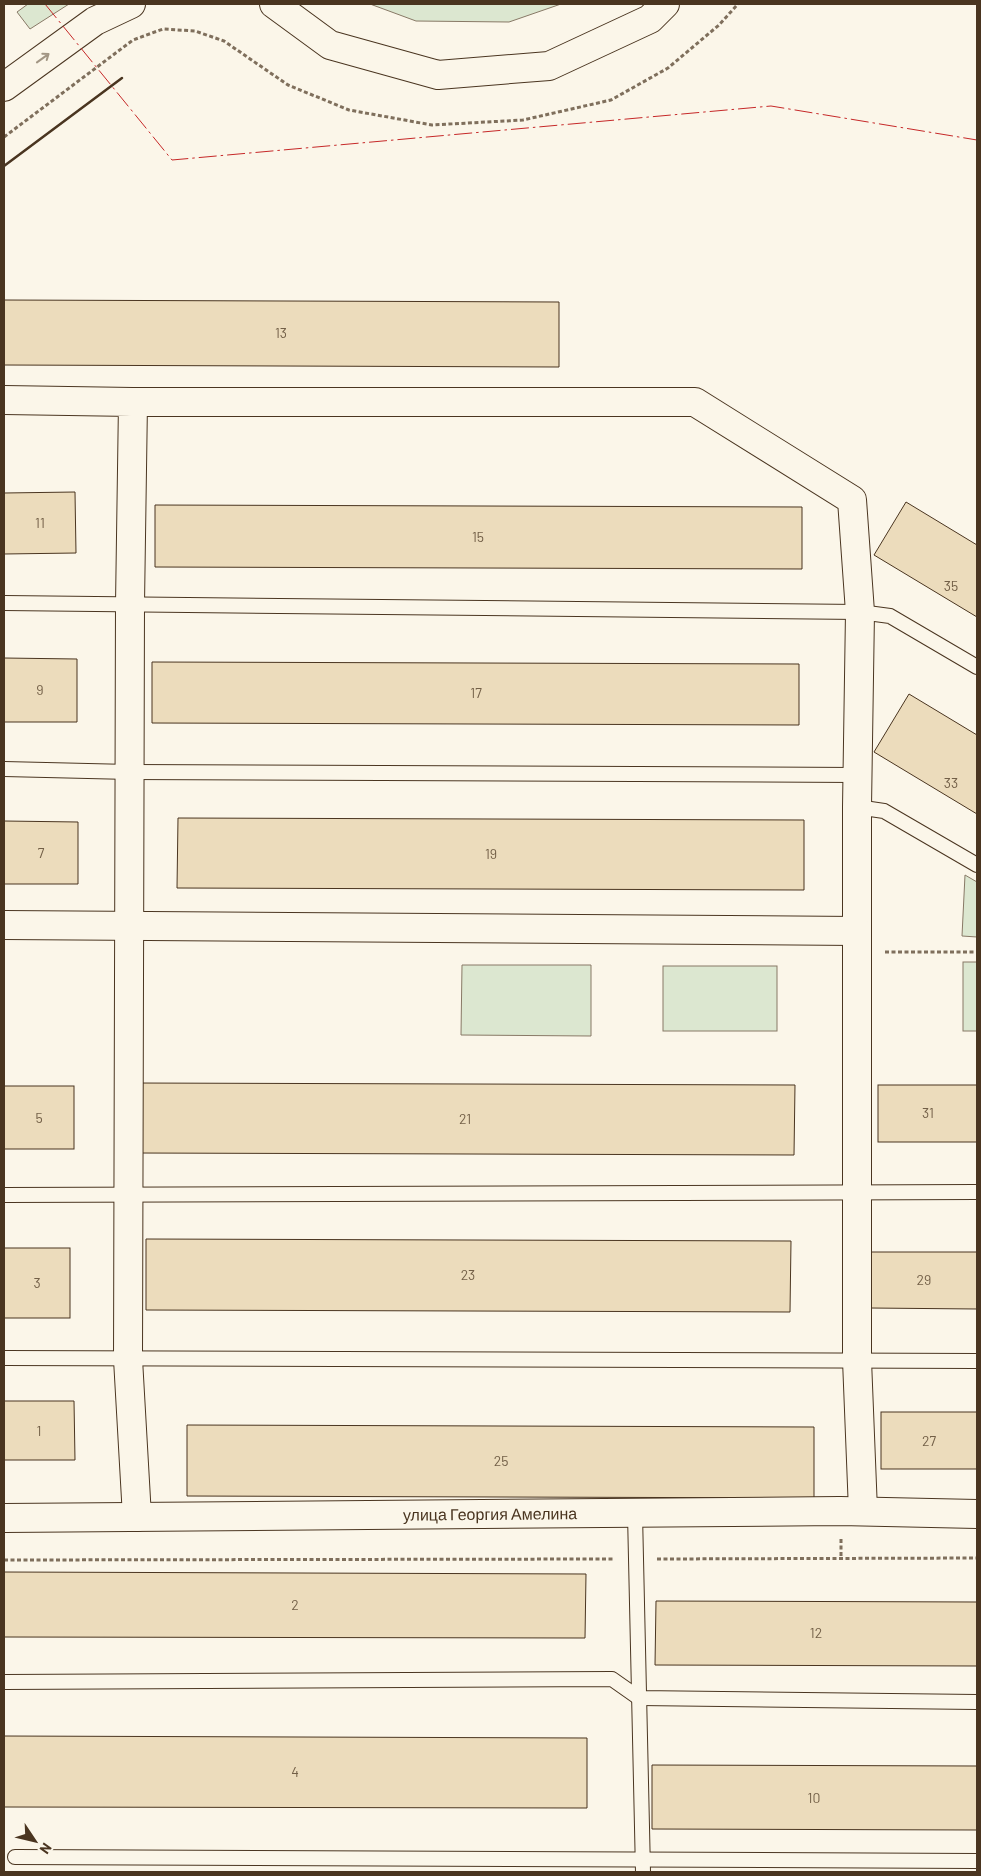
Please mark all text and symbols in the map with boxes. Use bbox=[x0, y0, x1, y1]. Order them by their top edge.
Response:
one-way arrow bbox=[36, 53, 50, 63]
house number: 13 bbox=[275, 324, 287, 341]
house number: 11 bbox=[35, 514, 45, 531]
house number: 15 bbox=[472, 528, 484, 545]
house number: 35 bbox=[944, 577, 958, 594]
house number: 9 bbox=[36, 681, 44, 698]
house number: 17 bbox=[470, 684, 482, 701]
house number: 33 bbox=[944, 774, 958, 791]
house number: 7 bbox=[38, 844, 45, 861]
house number: 19 bbox=[485, 845, 497, 862]
house number: 31 bbox=[922, 1104, 934, 1121]
house number: 5 bbox=[35, 1109, 43, 1126]
house number: 21 bbox=[459, 1110, 471, 1127]
house number: 23 bbox=[461, 1266, 475, 1283]
house number: 29 bbox=[917, 1271, 931, 1288]
house number: 3 bbox=[33, 1274, 41, 1291]
house number: 1 bbox=[37, 1422, 41, 1439]
house number: 27 bbox=[922, 1432, 936, 1449]
house number: 25 bbox=[494, 1452, 508, 1469]
street label: улица Георгия Амелина bbox=[403, 1503, 577, 1524]
house number: 2 bbox=[291, 1596, 299, 1613]
house number: 12 bbox=[810, 1624, 822, 1641]
house number: 4 bbox=[291, 1763, 299, 1780]
house number: 10 bbox=[808, 1789, 820, 1806]
north arrow bbox=[10, 1816, 60, 1866]
text: N bbox=[36, 1840, 56, 1857]

